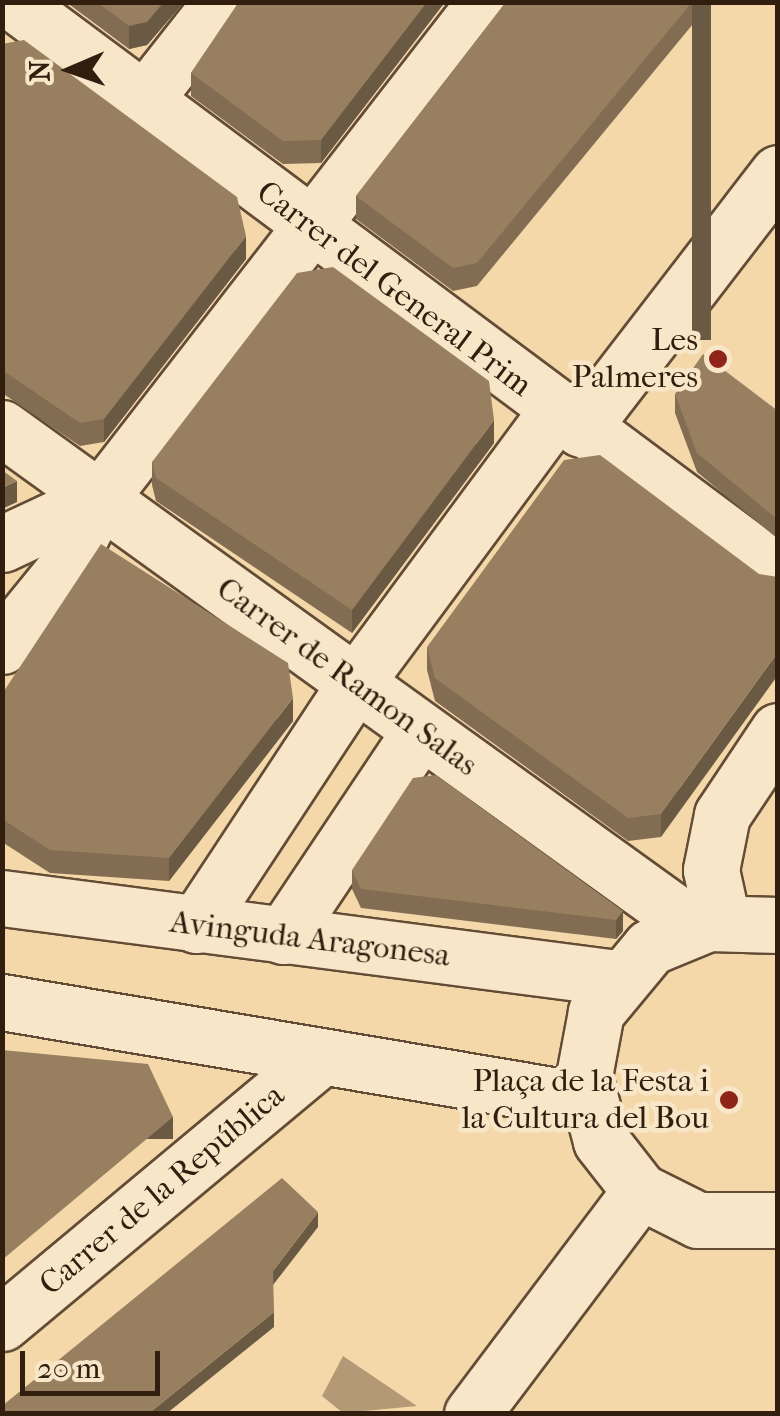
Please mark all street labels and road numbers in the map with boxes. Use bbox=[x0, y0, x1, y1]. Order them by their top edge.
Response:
street label: Carrer del General Prim bbox=[249, 173, 539, 405]
street label: Carrer de Ramon Salas bbox=[209, 569, 485, 785]
street label: Avinguda Aragonesa bbox=[168, 903, 452, 975]
street label: Carrer de la República bbox=[32, 1076, 292, 1304]

